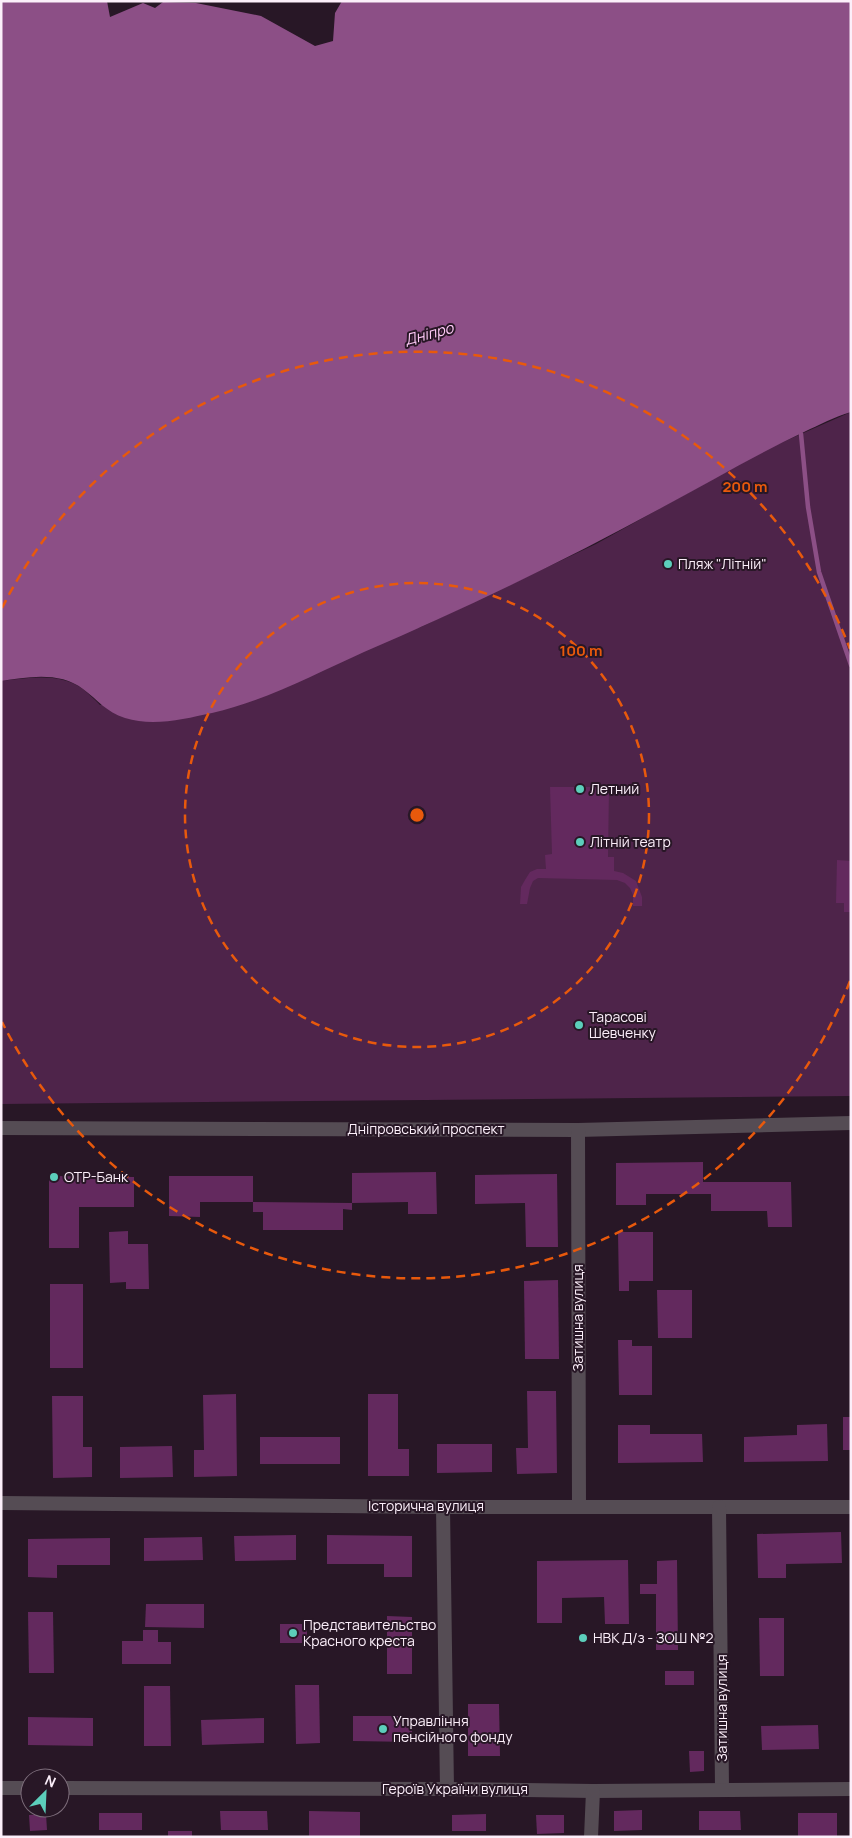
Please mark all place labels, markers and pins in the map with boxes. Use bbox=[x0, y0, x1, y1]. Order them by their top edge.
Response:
place label: Пляж "Літній" bbox=[678, 554, 767, 573]
marker: Пляж "Літній" bbox=[662, 558, 674, 570]
place label: Летний bbox=[590, 779, 639, 798]
marker: Летний bbox=[574, 783, 586, 795]
centre of rings bbox=[408, 806, 426, 824]
place label: Літній театр bbox=[590, 832, 671, 851]
marker: Літній театр bbox=[574, 836, 586, 848]
place label: Тарасові Шевченку bbox=[589, 1007, 656, 1042]
marker: Тарасові Шевченку bbox=[573, 1019, 585, 1031]
place label: ОТР-Банк bbox=[64, 1167, 129, 1186]
marker: ОТР-Банк bbox=[48, 1171, 60, 1183]
place label: Представительство Красного креста bbox=[303, 1615, 436, 1650]
marker: Представительство Красного креста bbox=[287, 1627, 299, 1639]
place label: НВК Д/з - ЗОШ №2 bbox=[593, 1628, 713, 1647]
marker: НВК Д/з - ЗОШ №2 bbox=[577, 1632, 589, 1644]
place label: Управління пенсійного фонду bbox=[393, 1711, 513, 1746]
marker: Управління пенсійного фонду bbox=[377, 1723, 389, 1735]

